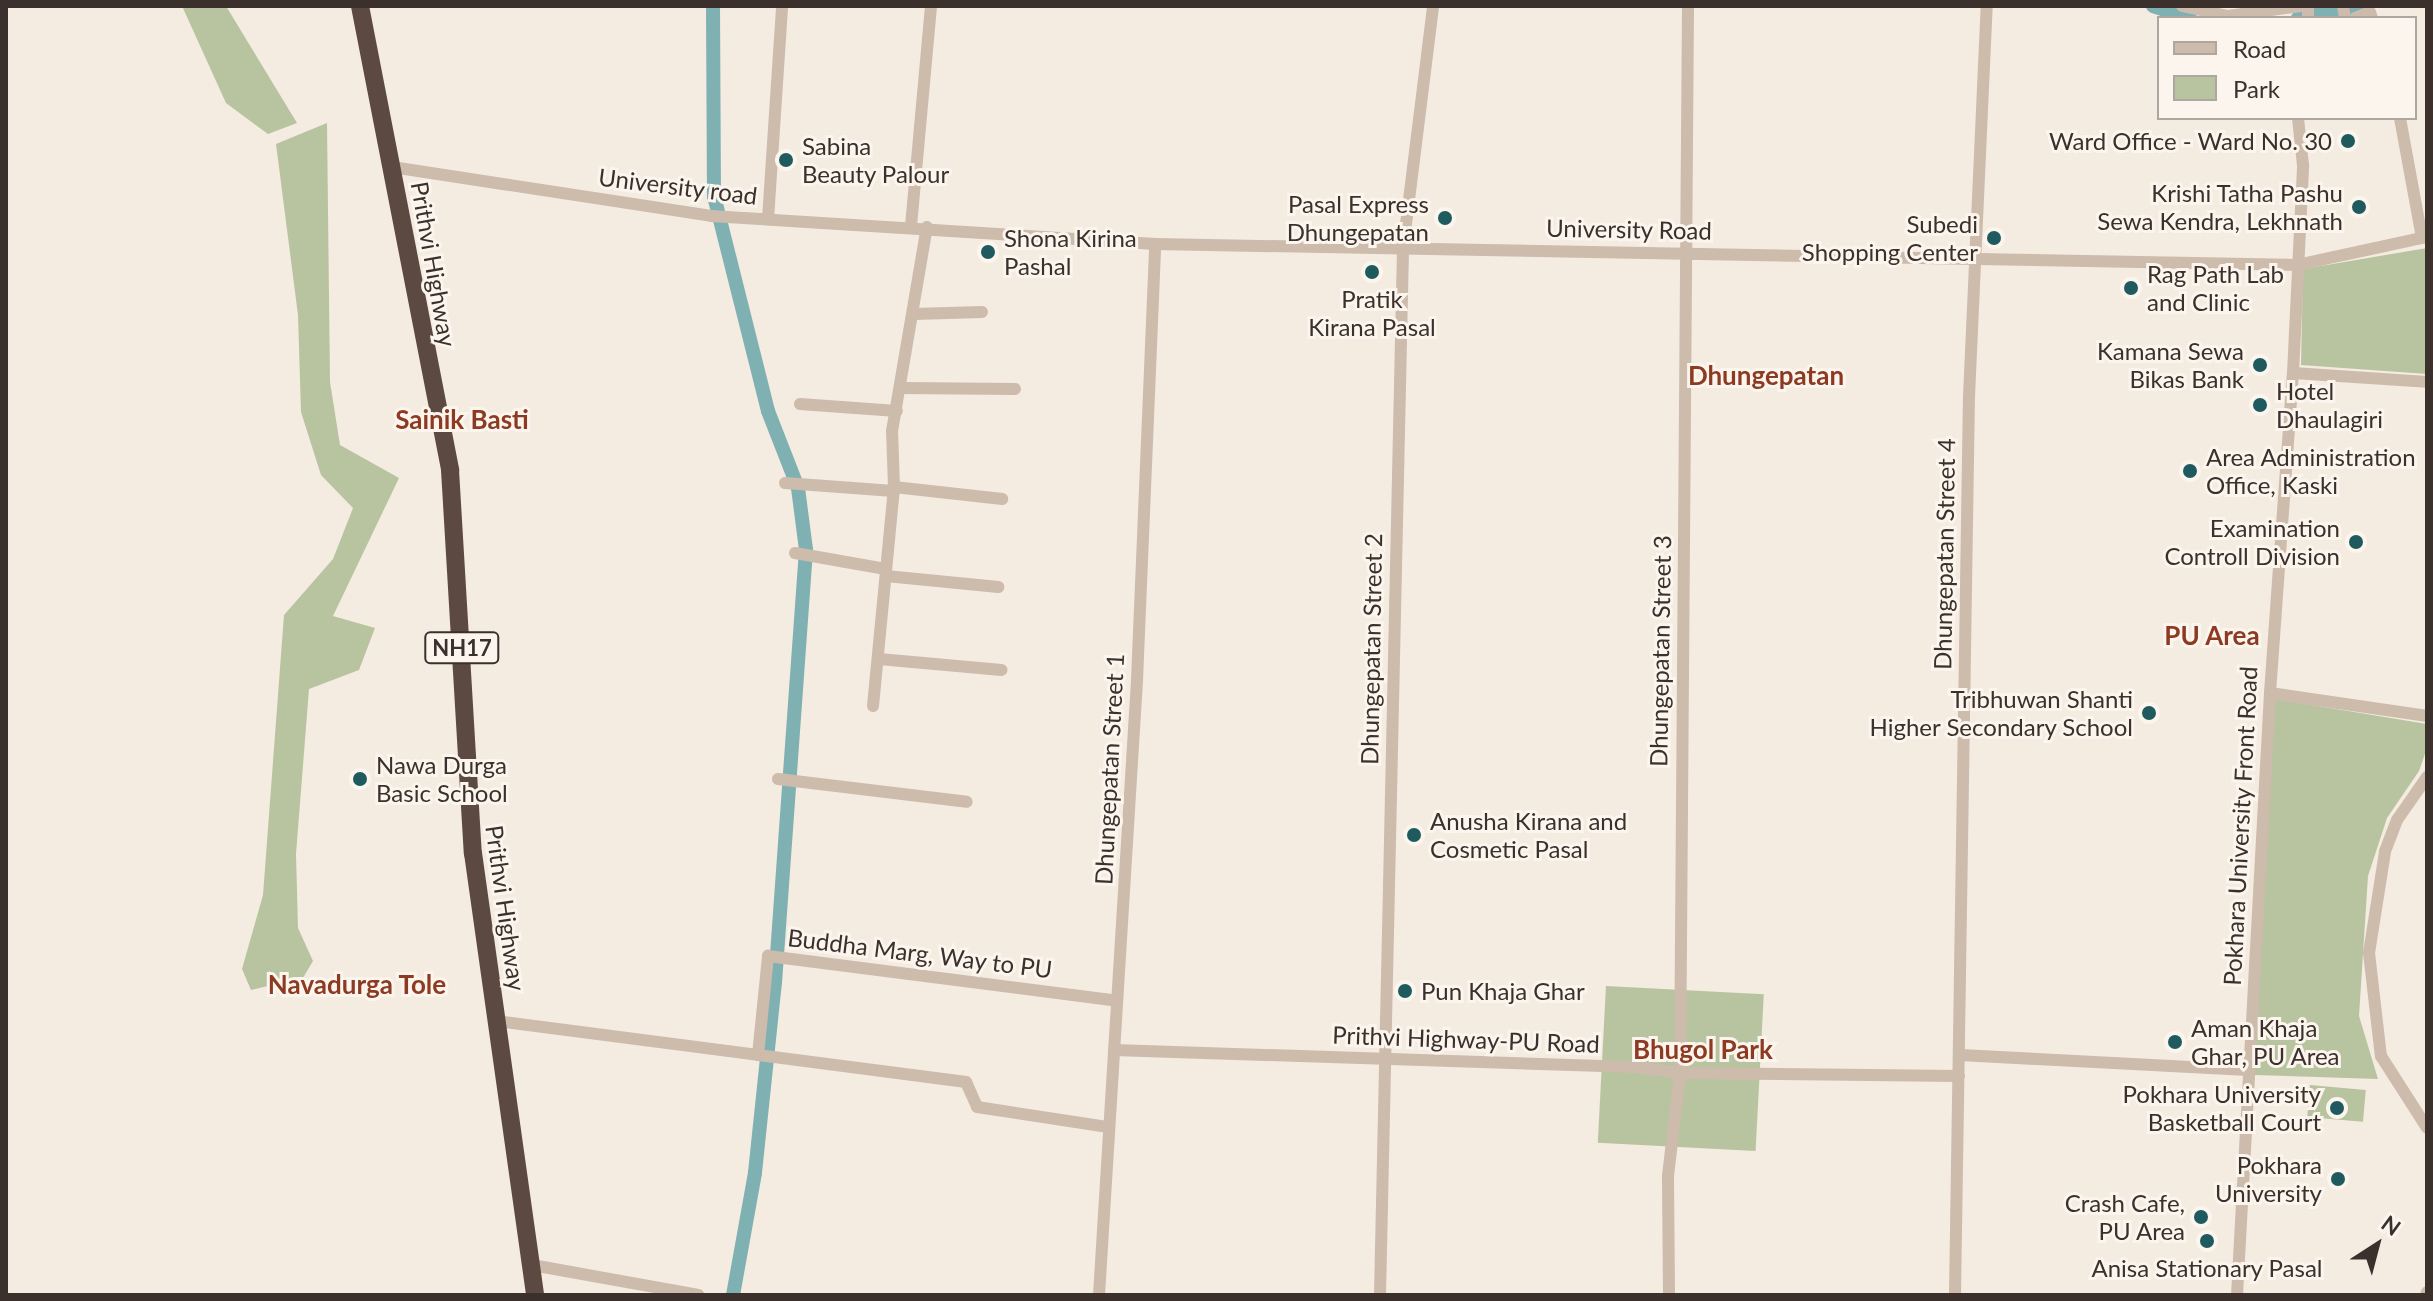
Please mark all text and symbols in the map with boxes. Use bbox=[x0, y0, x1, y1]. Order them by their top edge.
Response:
legend bbox=[2157, 16, 2417, 120]
text: Road bbox=[2233, 34, 2286, 63]
text: Park bbox=[2233, 74, 2280, 103]
place label: Ward Office - Ward No. 30 bbox=[2049, 127, 2332, 155]
place label: Sabina Beauty Palour bbox=[802, 132, 950, 188]
marker: Ward Office - Ward No. 30 bbox=[2339, 132, 2357, 150]
marker: Sabina Beauty Palour bbox=[777, 151, 795, 169]
street label: University road bbox=[597, 162, 759, 210]
street label: Prithvi Highway bbox=[405, 179, 463, 349]
place label: Krishi Tatha Pashu Sewa Kendra, Lekhnath bbox=[2097, 179, 2343, 235]
place label: Pasal Express Dhungepatan bbox=[1287, 190, 1429, 246]
marker: Krishi Tatha Pashu Sewa Kendra, Lekhnath bbox=[2350, 198, 2368, 216]
marker: Pasal Express Dhungepatan bbox=[1436, 209, 1454, 227]
place label: Subedi Shopping Center bbox=[1802, 210, 1978, 266]
street label: University Road bbox=[1546, 213, 1712, 245]
place label: Shona Kirina Pashal bbox=[1004, 224, 1137, 280]
marker: Subedi Shopping Center bbox=[1985, 229, 2003, 247]
marker: Shona Kirina Pashal bbox=[979, 243, 997, 261]
place label: Rag Path Lab and Clinic bbox=[2147, 260, 2284, 316]
marker: Pratik Kirana Pasal bbox=[1363, 263, 1381, 281]
marker: Rag Path Lab and Clinic bbox=[2122, 279, 2140, 297]
place label: Pratik Kirana Pasal bbox=[1308, 285, 1436, 341]
place label: Kamana Sewa Bikas Bank bbox=[2097, 337, 2244, 393]
marker: Kamana Sewa Bikas Bank bbox=[2251, 356, 2269, 374]
district label: Dhungepatan bbox=[1688, 360, 1844, 392]
place label: Hotel Dhaulagiri bbox=[2276, 377, 2383, 433]
marker: Hotel Dhaulagiri bbox=[2251, 396, 2269, 414]
district label: Sainik Basti bbox=[395, 404, 529, 436]
street label: Dhungepatan Street 4 bbox=[1928, 438, 1960, 670]
place label: Area Administration Office, Kaski bbox=[2206, 443, 2416, 499]
marker: Area Administration Office, Kaski bbox=[2181, 462, 2199, 480]
place label: Examination Controll Division bbox=[2164, 514, 2340, 570]
street label: Dhungepatan Street 2 bbox=[1355, 533, 1387, 765]
marker: Examination Controll Division bbox=[2347, 533, 2365, 551]
street label: Dhungepatan Street 3 bbox=[1644, 535, 1676, 767]
district label: PU Area bbox=[2164, 620, 2260, 652]
road number: NH17 bbox=[424, 630, 500, 666]
street label: Dhungepatan Street 1 bbox=[1089, 653, 1129, 885]
street label: Pokhara University Front Road bbox=[2217, 665, 2263, 987]
place label: Tribhuwan Shanti Higher Secondary School bbox=[1869, 685, 2133, 741]
marker: Tribhuwan Shanti Higher Secondary School bbox=[2140, 704, 2158, 722]
place label: Nawa Durga Basic School bbox=[376, 751, 508, 807]
marker: Nawa Durga Basic School bbox=[351, 770, 369, 788]
place label: Anusha Kirana and Cosmetic Pasal bbox=[1430, 807, 1627, 863]
street label: Prithvi Highway bbox=[480, 823, 532, 993]
marker: Anusha Kirana and Cosmetic Pasal bbox=[1405, 826, 1423, 844]
street label: Buddha Marg, Way to PU bbox=[786, 922, 1054, 984]
district label: Navadurga Tole bbox=[267, 969, 447, 1001]
place label: Pun Khaja Ghar bbox=[1421, 977, 1585, 1005]
marker: Pun Khaja Ghar bbox=[1396, 982, 1414, 1000]
place label: Aman Khaja Ghar, PU Area bbox=[2191, 1014, 2340, 1070]
street label: Prithvi Highway-PU Road bbox=[1332, 1020, 1600, 1058]
marker: Aman Khaja Ghar, PU Area bbox=[2166, 1033, 2184, 1051]
district label: Bhugol Park bbox=[1633, 1034, 1773, 1066]
place label: Pokhara University Basketball Court bbox=[2123, 1080, 2321, 1136]
marker: Pokhara University Basketball Court bbox=[2328, 1099, 2346, 1117]
place label: Pokhara University bbox=[2215, 1151, 2322, 1207]
marker: Pokhara University bbox=[2329, 1170, 2347, 1188]
place label: Crash Cafe, PU Area bbox=[2065, 1189, 2185, 1245]
north arrow bbox=[2337, 1205, 2417, 1285]
marker: Crash Cafe, PU Area bbox=[2192, 1208, 2210, 1226]
text: N bbox=[2377, 1209, 2406, 1241]
marker: Anisa Stationary Pasal bbox=[2198, 1232, 2216, 1250]
place label: Anisa Stationary Pasal bbox=[2091, 1254, 2323, 1282]

